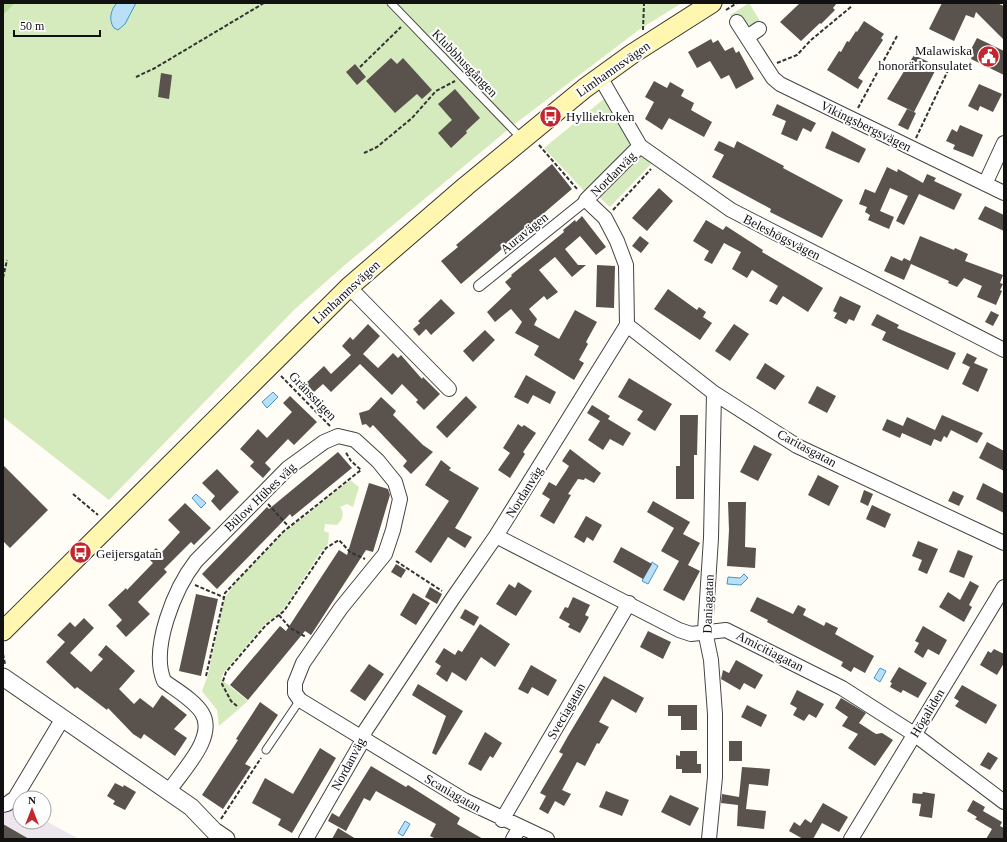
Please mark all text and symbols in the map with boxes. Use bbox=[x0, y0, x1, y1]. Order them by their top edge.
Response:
scale bar bbox=[14, 12, 100, 38]
text: 50 m bbox=[20, 19, 45, 33]
street label: Klubbhusgången bbox=[429, 26, 501, 100]
street label: Limhamnsvägen bbox=[573, 38, 653, 100]
place label: Malawiska honorärkonsulatet bbox=[878, 43, 972, 73]
public building icon: Malawiska honorärkonsulatet bbox=[975, 44, 1001, 70]
street label: Vikingsbergsvägen bbox=[818, 97, 914, 155]
bus stop icon: Hylliekroken bbox=[537, 103, 563, 129]
place label: Hylliekroken bbox=[566, 109, 635, 124]
street label: Nordanväg bbox=[587, 148, 639, 200]
street label: Auravägen bbox=[497, 209, 551, 257]
street label: Beleshögsvägen bbox=[741, 211, 823, 263]
street label: Limhamnsvägen bbox=[309, 257, 383, 327]
street label: Gränsstigen bbox=[286, 368, 340, 424]
street label: Caritasgatan bbox=[775, 426, 840, 470]
street label: Bülow Hübes väg bbox=[221, 459, 299, 535]
street label: Nordanväg bbox=[502, 463, 546, 520]
bus stop icon: Geijersgatan bbox=[68, 540, 94, 566]
place label: Geijersgatan bbox=[96, 546, 162, 561]
street label: Daniagatan bbox=[699, 574, 717, 634]
street label: Amicitiagatan bbox=[734, 628, 807, 675]
street label: Sveciagatan bbox=[544, 680, 588, 742]
street label: Högaliden bbox=[907, 686, 948, 740]
street label: Nordanväg bbox=[328, 735, 368, 793]
street label: Scaniagatan bbox=[422, 771, 484, 815]
north arrow bbox=[12, 790, 52, 830]
text: N bbox=[28, 794, 36, 806]

